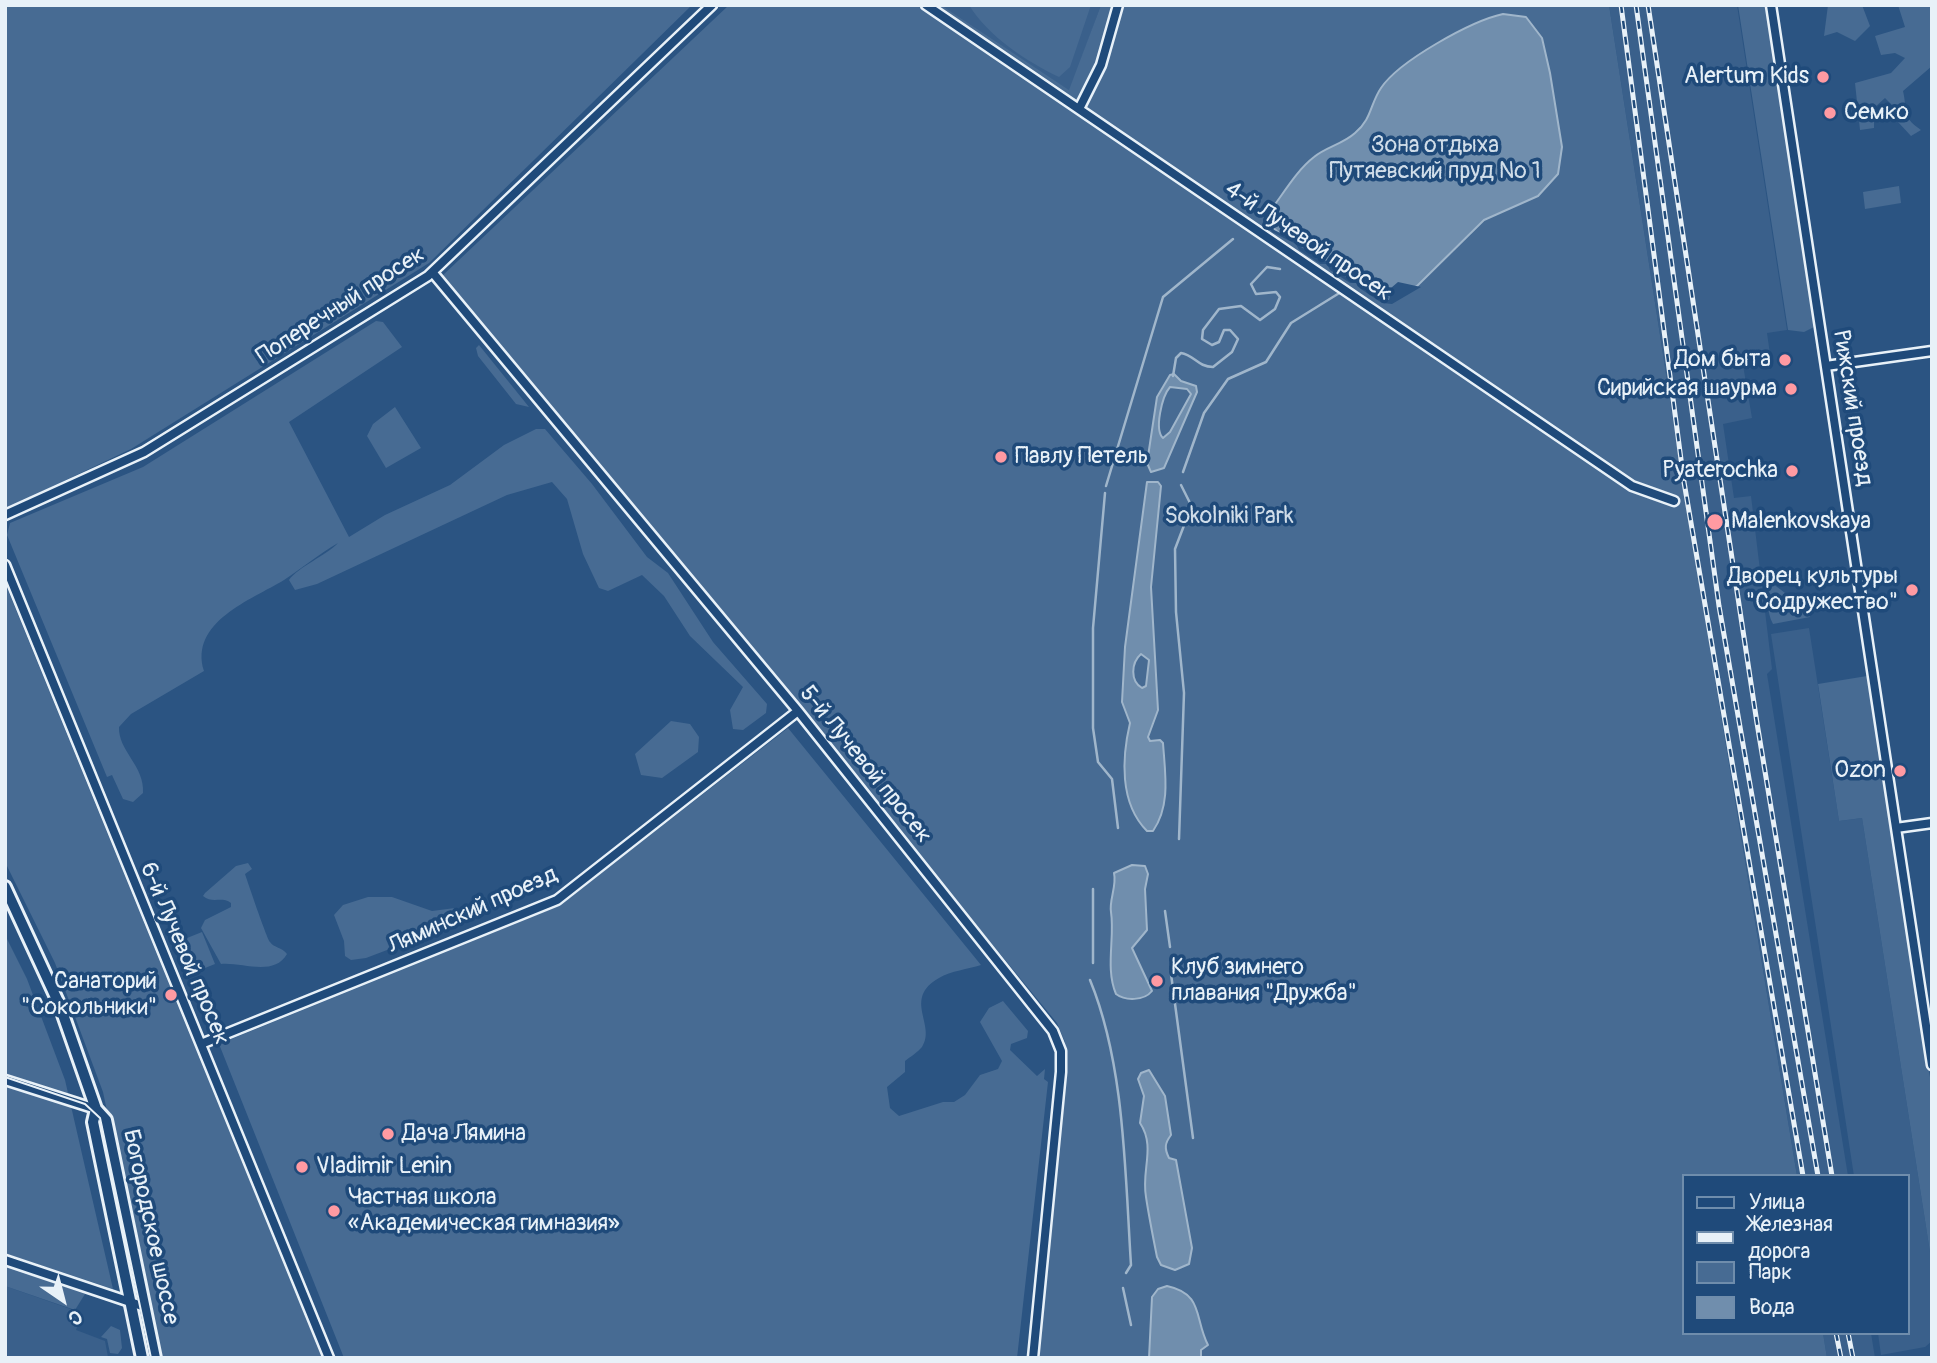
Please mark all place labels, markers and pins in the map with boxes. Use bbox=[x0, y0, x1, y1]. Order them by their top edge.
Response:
place label: Alertum Kids bbox=[1684, 63, 1809, 91]
marker: Alertum Kids bbox=[1815, 69, 1831, 85]
place label: Семко bbox=[1844, 99, 1909, 127]
marker: Семко bbox=[1822, 105, 1838, 121]
place label: Дом быта bbox=[1674, 346, 1771, 374]
marker: Дом быта bbox=[1777, 352, 1793, 368]
place label: Сирийская шаурма bbox=[1597, 375, 1777, 403]
marker: Сирийская шаурма bbox=[1783, 381, 1799, 397]
place label: Павлу Петель bbox=[1015, 443, 1148, 471]
marker: Павлу Петель bbox=[993, 449, 1009, 465]
place label: Pyaterochka bbox=[1662, 457, 1778, 485]
marker: Pyaterochka bbox=[1784, 463, 1800, 479]
place label: Malenkovskaya bbox=[1731, 508, 1871, 536]
marker: Malenkovskaya bbox=[1705, 512, 1725, 532]
place label: Дворец культуры "Содружество" bbox=[1728, 563, 1898, 617]
marker: Дворец культуры "Содружество" bbox=[1904, 582, 1920, 598]
place label: Ozon bbox=[1834, 757, 1886, 785]
marker: Ozon bbox=[1892, 763, 1908, 779]
place label: Клуб зимнего плавания "Дружба" bbox=[1171, 954, 1357, 1008]
place label: Санаторий "Сокольники" bbox=[21, 968, 157, 1022]
marker: Клуб зимнего плавания "Дружба" bbox=[1149, 973, 1165, 989]
marker: Санаторий "Сокольники" bbox=[163, 987, 179, 1003]
place label: Дача Лямина bbox=[402, 1120, 526, 1148]
marker: Дача Лямина bbox=[380, 1126, 396, 1142]
place label: Vladimir Lenin bbox=[316, 1153, 452, 1181]
marker: Vladimir Lenin bbox=[294, 1159, 310, 1175]
place label: Частная школа «Академическая гимназия» bbox=[348, 1184, 620, 1238]
marker: Частная школа «Академическая гимназия» bbox=[326, 1203, 342, 1219]

